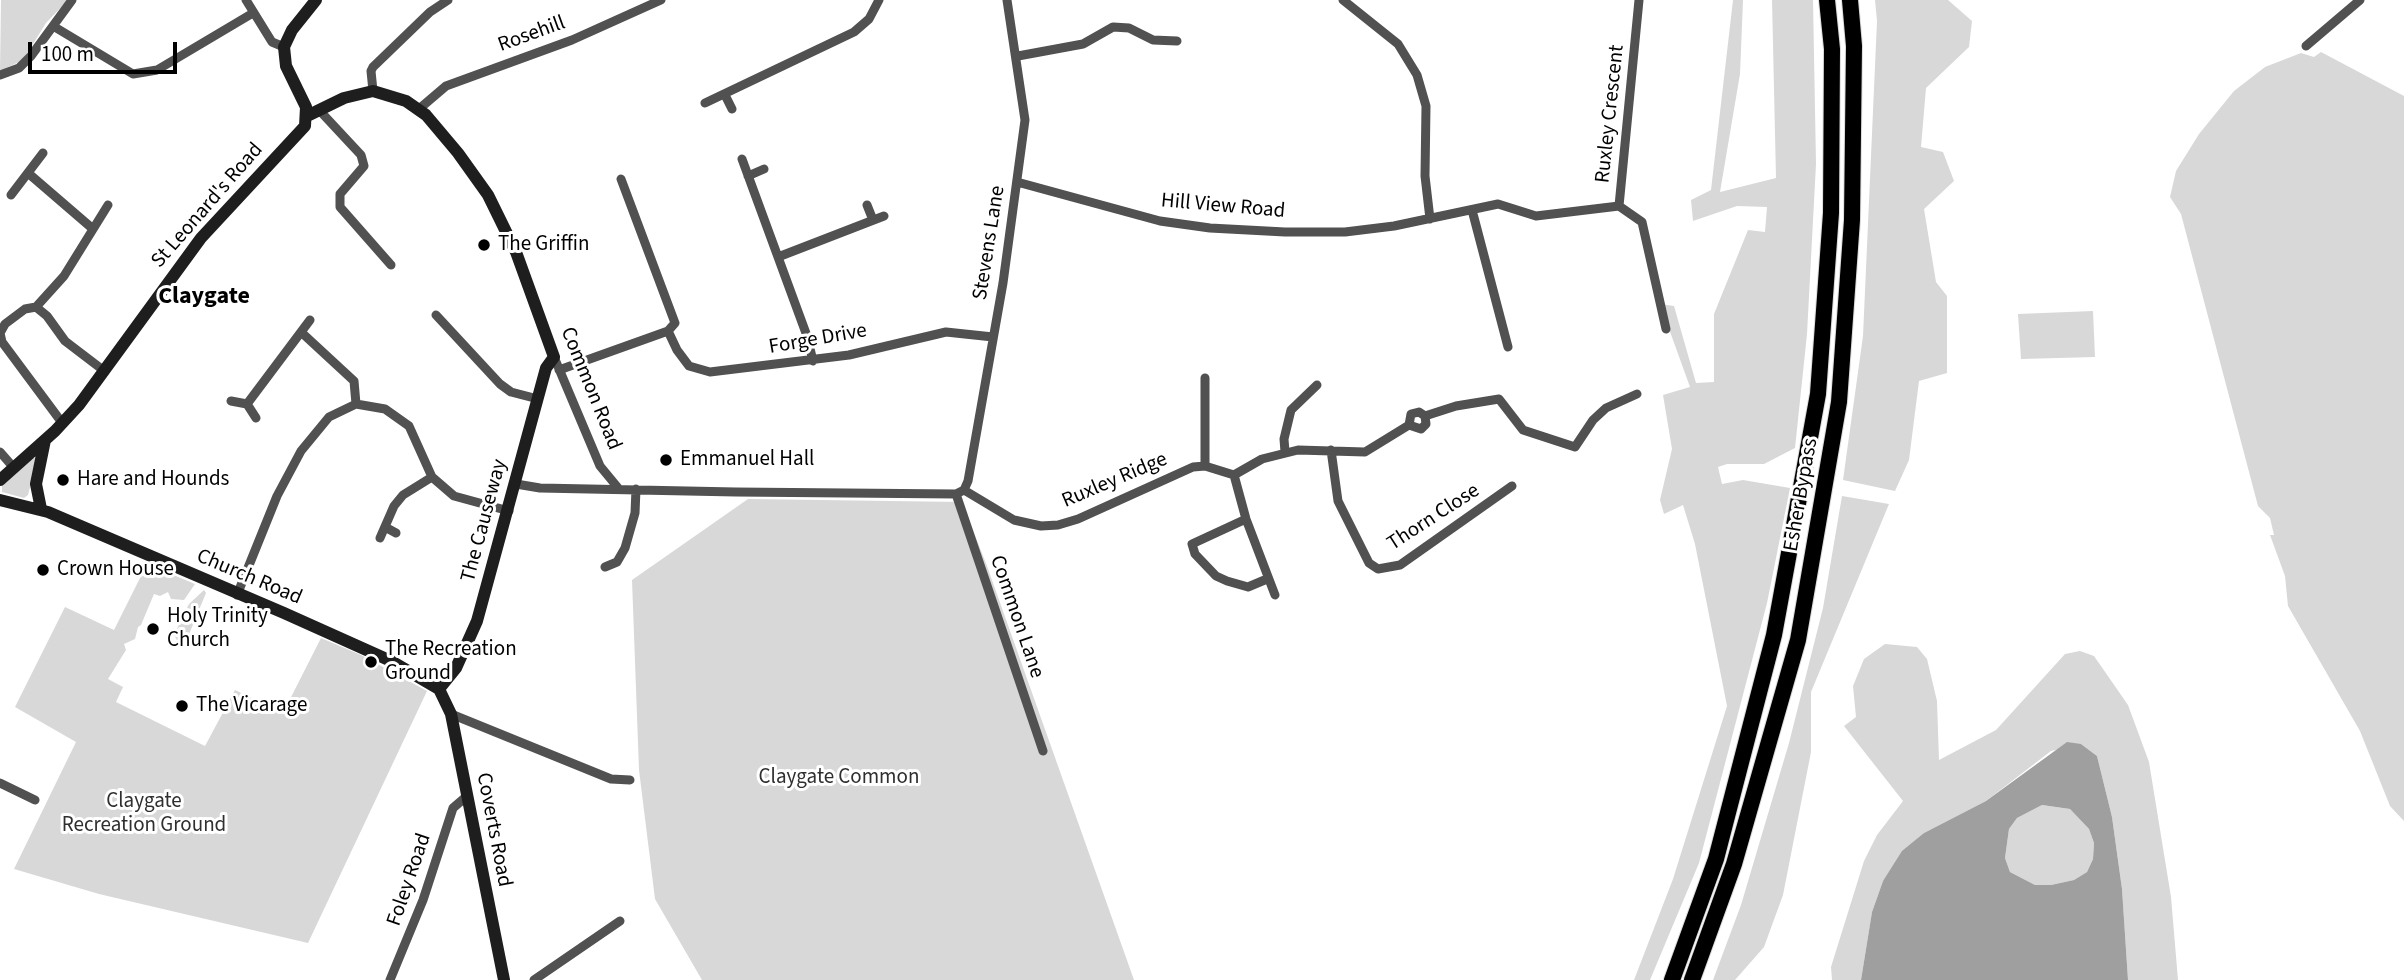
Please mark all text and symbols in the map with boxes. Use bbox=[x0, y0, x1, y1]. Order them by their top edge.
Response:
street label: Rosehill bbox=[495, 11, 569, 59]
scale bar bbox=[32, 28, 180, 72]
text: 100 m bbox=[41, 39, 94, 69]
street label: Ruxley Crescent bbox=[1591, 44, 1631, 184]
street label: St Leonard's Road bbox=[147, 138, 269, 274]
street label: Stevens Lane bbox=[969, 184, 1011, 302]
street label: Hill View Road bbox=[1160, 189, 1286, 225]
place label: The Griffin bbox=[498, 232, 589, 258]
marker: The Griffin bbox=[476, 237, 492, 253]
district label: Claygate bbox=[158, 284, 250, 312]
street label: Forge Drive bbox=[767, 319, 869, 361]
street label: Common Road bbox=[554, 324, 626, 454]
street label: Esher Bypass bbox=[1780, 436, 1824, 554]
place label: Emmanuel Hall bbox=[680, 447, 814, 473]
street label: Ruxley Ridge bbox=[1058, 447, 1172, 515]
marker: Emmanuel Hall bbox=[658, 452, 674, 468]
street label: The Causeway bbox=[457, 457, 513, 585]
place label: Hare and Hounds bbox=[77, 467, 229, 493]
marker: Hare and Hounds bbox=[55, 472, 71, 488]
street label: Thorn Close bbox=[1383, 479, 1485, 557]
street label: Church Road bbox=[192, 544, 306, 612]
street label: Common Lane bbox=[983, 552, 1049, 682]
place label: Crown House bbox=[57, 557, 174, 583]
marker: Crown House bbox=[35, 562, 51, 578]
place label: Holy Trinity Church bbox=[167, 604, 268, 654]
marker: Holy Trinity Church bbox=[145, 621, 161, 637]
place label: The Recreation Ground bbox=[385, 637, 517, 687]
marker: The Recreation Ground bbox=[363, 654, 379, 670]
place label: The Vicarage bbox=[196, 693, 307, 719]
marker: The Vicarage bbox=[174, 698, 190, 714]
park label: Claygate Common bbox=[759, 765, 919, 791]
street label: Coverts Road bbox=[470, 771, 516, 889]
park label: Claygate Recreation Ground bbox=[62, 789, 226, 839]
street label: Foley Road bbox=[382, 830, 438, 930]

